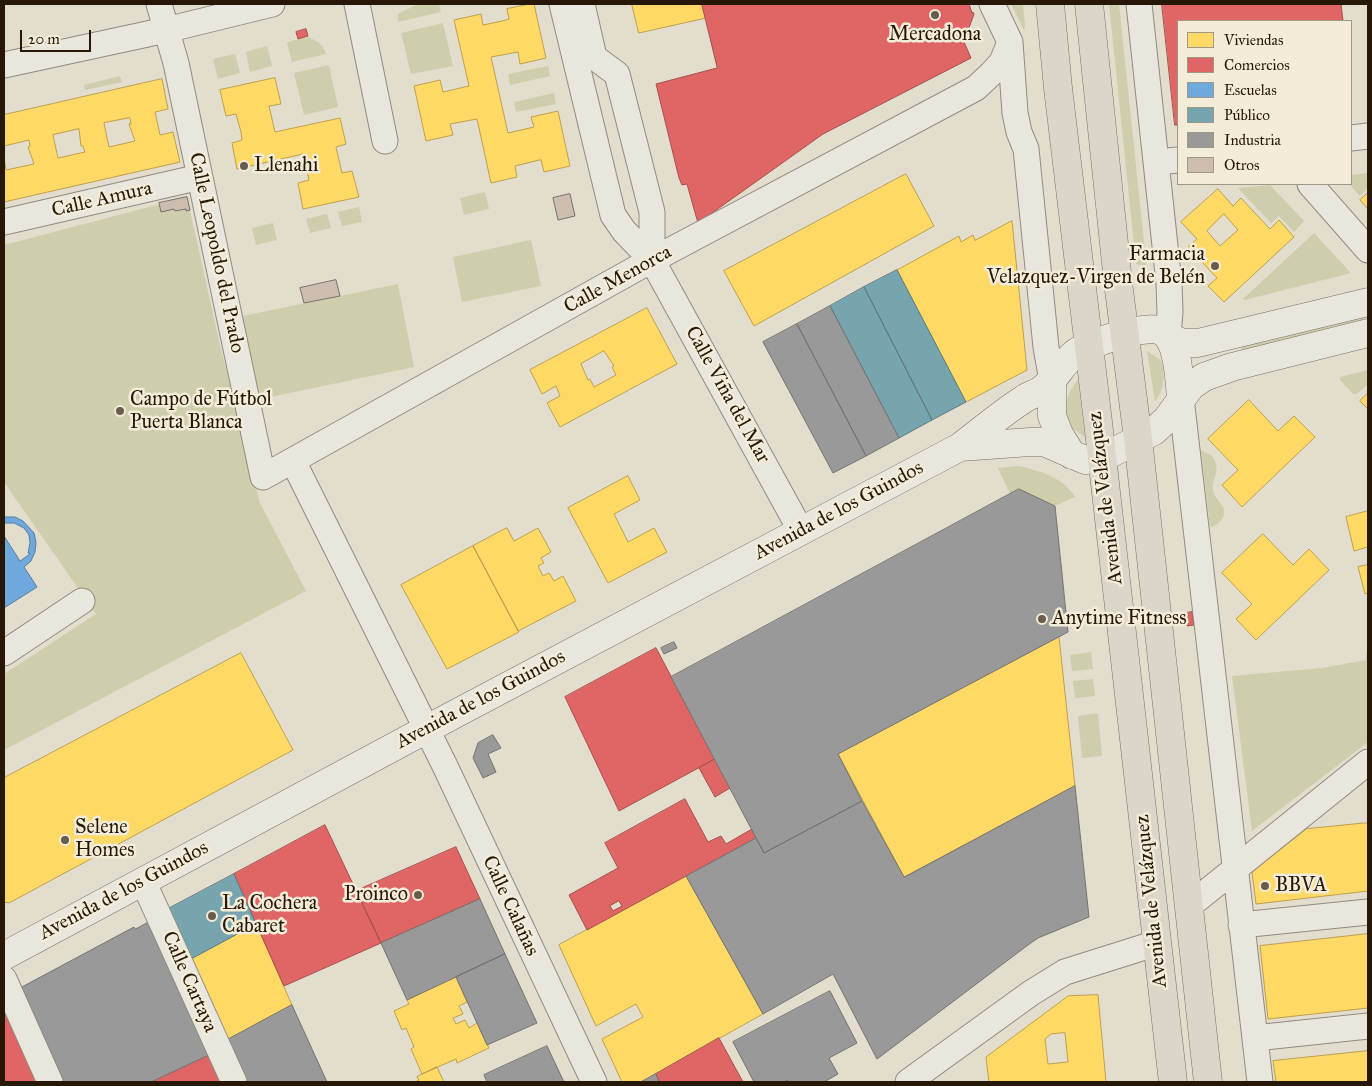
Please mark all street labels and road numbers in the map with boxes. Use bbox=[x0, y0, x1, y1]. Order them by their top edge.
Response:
street label: Calle Leopoldo del Prado bbox=[183, 150, 249, 356]
street label: Calle Amura bbox=[50, 177, 154, 223]
street label: Calle Menorca bbox=[560, 241, 676, 319]
street label: Calle Viña del Mar bbox=[679, 322, 775, 468]
street label: Avenida de Velázquez bbox=[1083, 410, 1129, 586]
street label: Avenida de los Guindos bbox=[750, 456, 928, 566]
street label: Avenida de los Guindos bbox=[392, 645, 570, 755]
street label: Avenida de Velázquez bbox=[1131, 813, 1173, 989]
street label: Avenida de los Guindos bbox=[35, 836, 213, 946]
street label: Calle Calañas bbox=[476, 852, 544, 960]
street label: Calle Cartaya bbox=[156, 928, 222, 1036]

